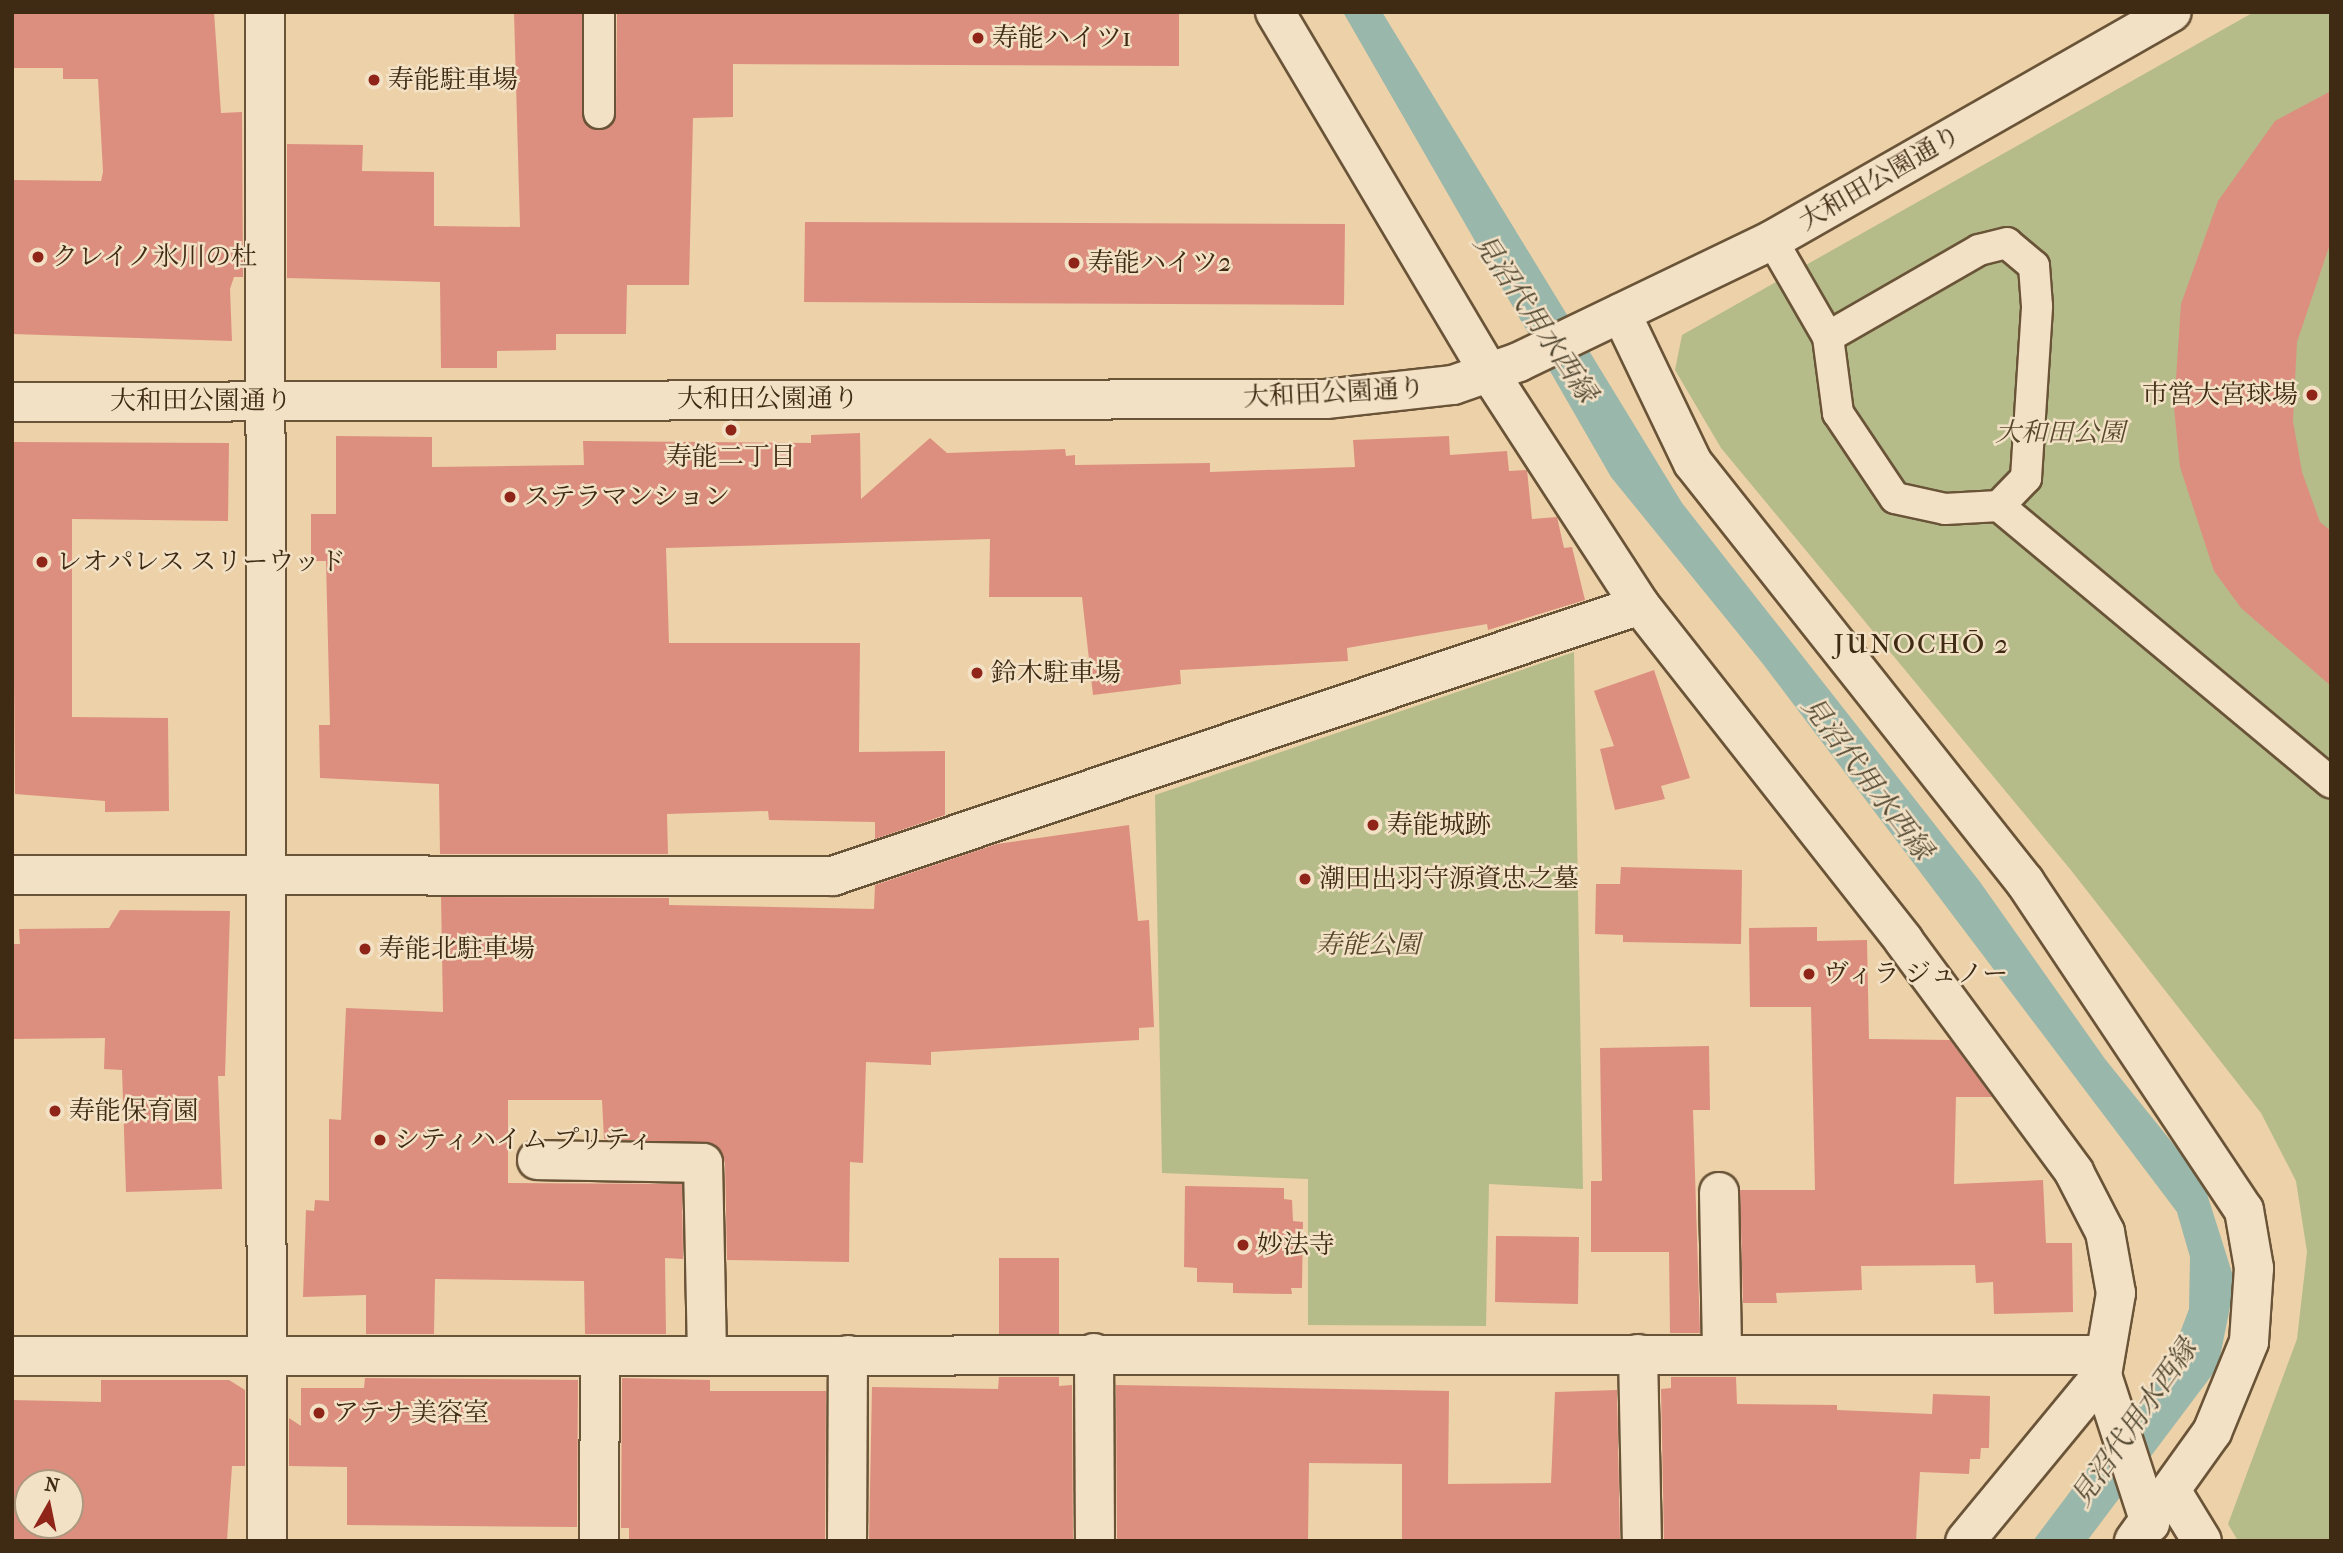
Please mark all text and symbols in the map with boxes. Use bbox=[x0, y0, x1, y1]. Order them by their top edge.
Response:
place label: 寿能ハイツ1 bbox=[992, 22, 1131, 54]
marker: 寿能ハイツ1 bbox=[970, 30, 986, 46]
place label: 寿能駐車場 bbox=[388, 64, 518, 96]
marker: 寿能駐車場 bbox=[366, 72, 382, 88]
street label: 大和田公園通り bbox=[1793, 119, 1967, 237]
water label: 見沼代用水西縁 bbox=[1466, 227, 1604, 409]
place label: クレイノ氷川の杜 bbox=[52, 241, 260, 273]
place label: 寿能ハイツ2 bbox=[1088, 247, 1231, 279]
marker: クレイノ氷川の杜 bbox=[30, 249, 46, 265]
marker: 寿能ハイツ2 bbox=[1066, 255, 1082, 271]
street label: 大和田公園通り bbox=[1242, 373, 1426, 413]
place label: 市営大宮球場 bbox=[2142, 379, 2298, 411]
street label: 大和田公園通り bbox=[677, 383, 859, 415]
street label: 大和田公園通り bbox=[110, 385, 292, 417]
marker: 市営大宮球場 bbox=[2304, 387, 2320, 403]
park label: 大和田公園 bbox=[1995, 417, 2125, 449]
marker: 寿能二丁目 bbox=[723, 422, 739, 438]
place label: 寿能二丁目 bbox=[666, 441, 796, 473]
place label: ステラマンション bbox=[524, 481, 732, 513]
marker: ステラマンション bbox=[502, 489, 518, 505]
place label: レオパレス スリーウッド bbox=[56, 546, 348, 578]
marker: レオパレス スリーウッド bbox=[34, 554, 50, 570]
district label: JUNOCHŌ 2 bbox=[1835, 627, 2009, 661]
place label: 鈴木駐車場 bbox=[991, 657, 1121, 689]
marker: 鈴木駐車場 bbox=[969, 665, 985, 681]
water label: 見沼代用水西縁 bbox=[1795, 690, 1939, 866]
place label: 寿能城跡 bbox=[1387, 809, 1491, 841]
marker: 寿能城跡 bbox=[1365, 817, 1381, 833]
place label: 潮田出羽守源資忠之墓 bbox=[1319, 863, 1579, 895]
marker: 潮田出羽守源資忠之墓 bbox=[1297, 871, 1313, 887]
park label: 寿能公園 bbox=[1316, 929, 1420, 961]
place label: 寿能北駐車場 bbox=[379, 933, 535, 965]
marker: 寿能北駐車場 bbox=[357, 941, 373, 957]
place label: ヴィラ ジュノー bbox=[1823, 958, 2010, 990]
marker: ヴィラ ジュノー bbox=[1801, 966, 1817, 982]
place label: 寿能保育園 bbox=[69, 1095, 199, 1127]
marker: 寿能保育園 bbox=[47, 1103, 63, 1119]
place label: シティハイム プリティ bbox=[394, 1124, 660, 1156]
marker: シティハイム プリティ bbox=[372, 1132, 388, 1148]
place label: 妙法寺 bbox=[1257, 1229, 1335, 1261]
marker: 妙法寺 bbox=[1235, 1237, 1251, 1253]
water label: 見沼代用水西縁 bbox=[2064, 1333, 2204, 1513]
place label: アテナ美容室 bbox=[333, 1397, 489, 1429]
marker: アテナ美容室 bbox=[311, 1405, 327, 1421]
north arrow bbox=[14, 1469, 84, 1539]
text: N bbox=[43, 1473, 61, 1497]

